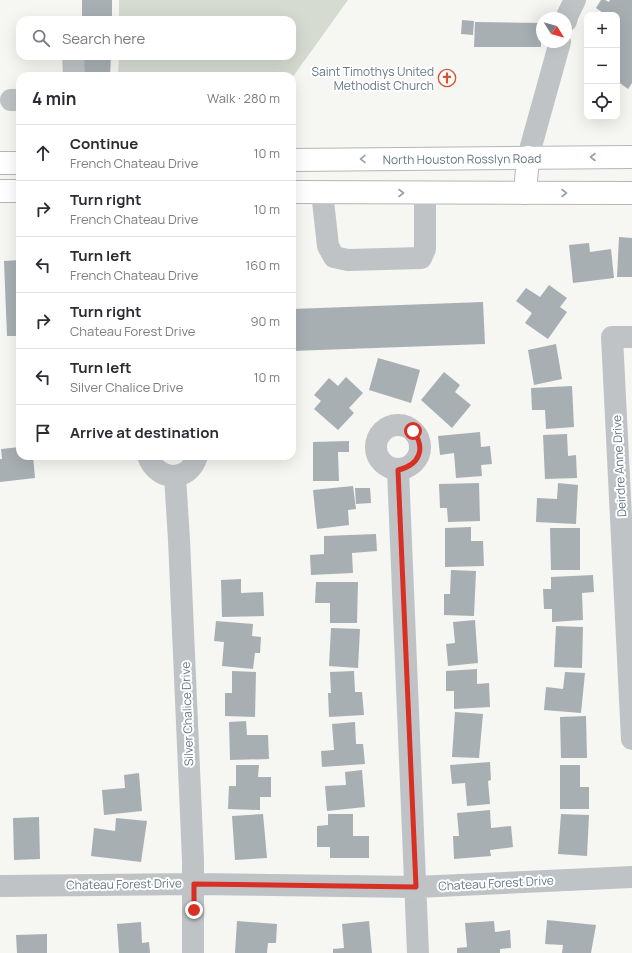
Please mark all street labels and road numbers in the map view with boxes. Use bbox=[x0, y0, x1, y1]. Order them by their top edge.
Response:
street label: North Houston Rosslyn Road bbox=[383, 149, 541, 168]
street label: Deirdre Anne Drive bbox=[608, 415, 630, 517]
street label: Silver Chalice Drive bbox=[177, 661, 197, 767]
street label: Chateau Forest Drive bbox=[438, 871, 554, 895]
street label: Chateau Forest Drive bbox=[66, 874, 182, 894]

